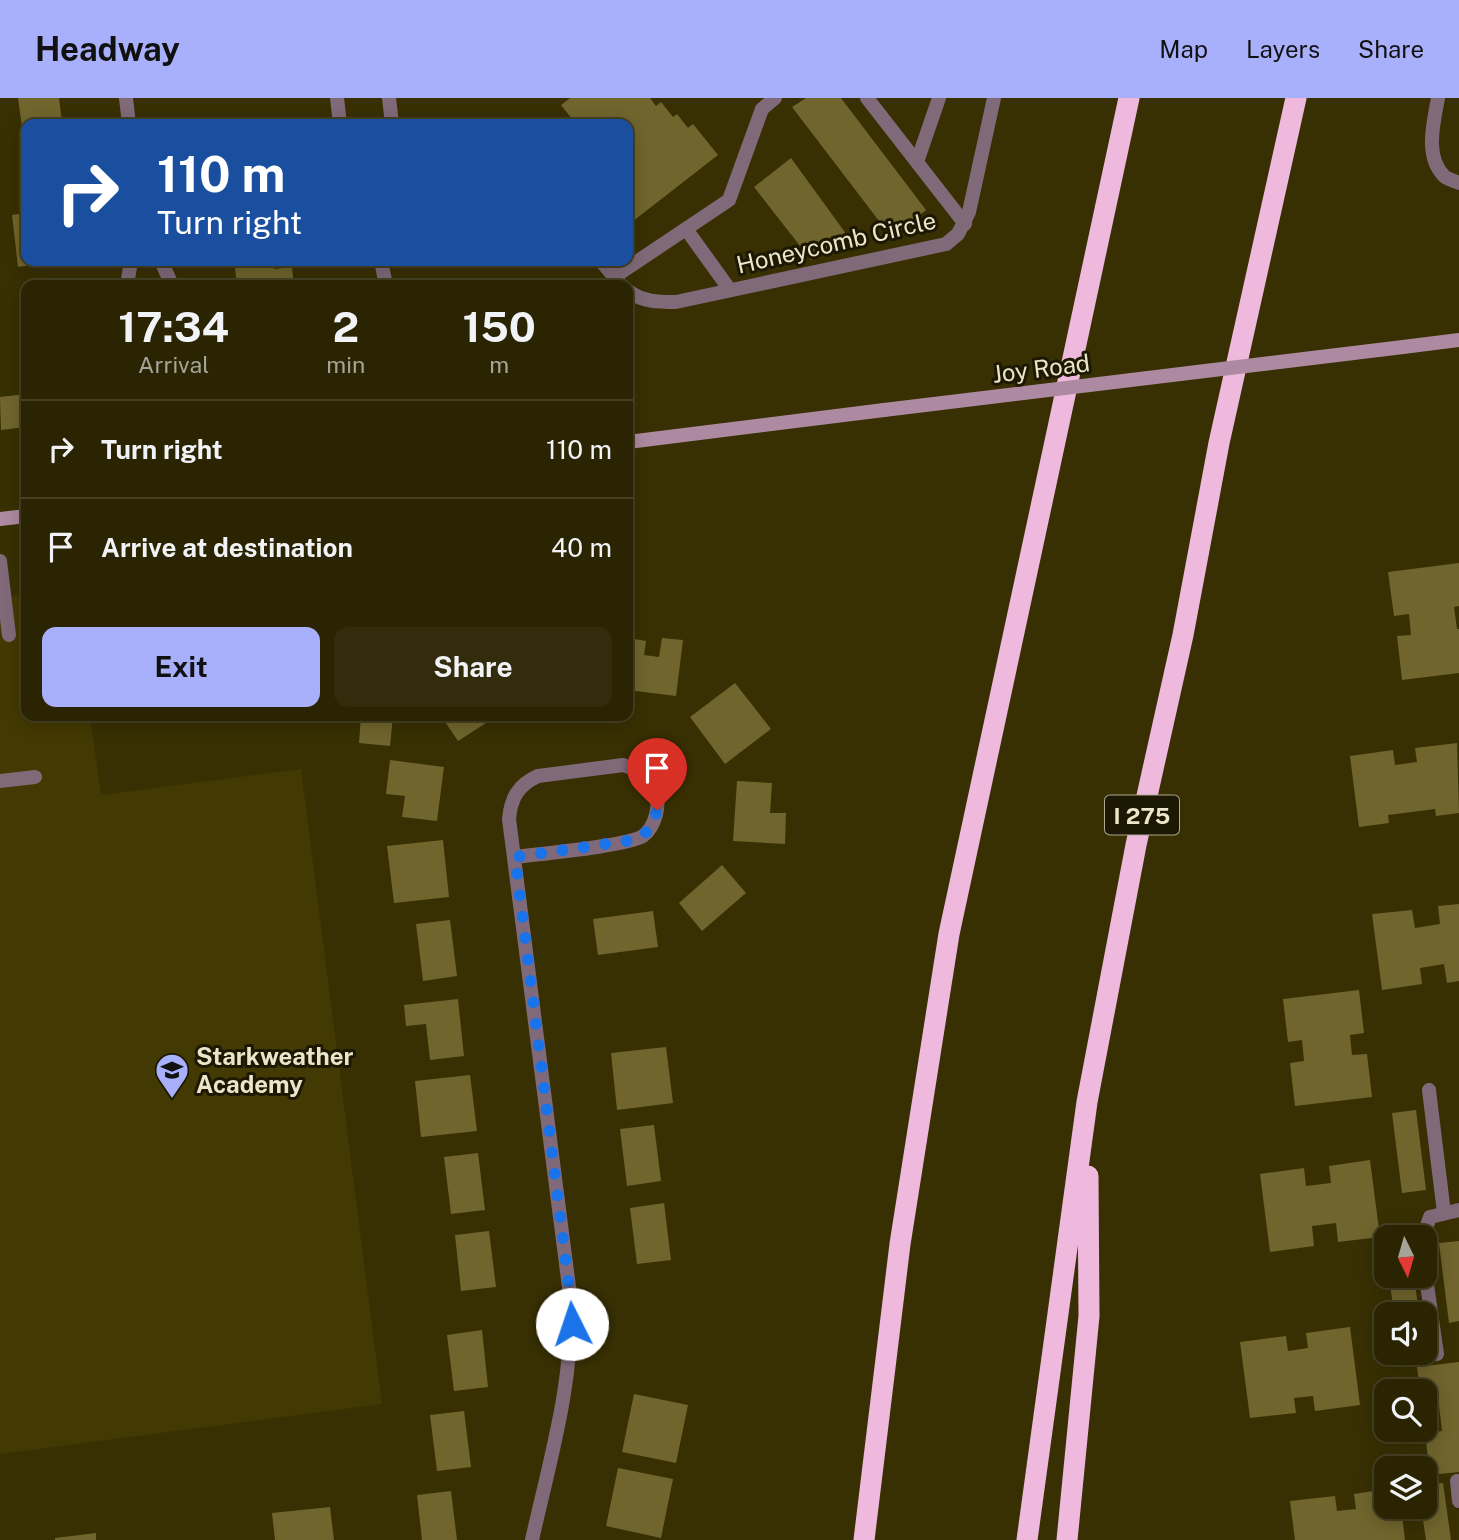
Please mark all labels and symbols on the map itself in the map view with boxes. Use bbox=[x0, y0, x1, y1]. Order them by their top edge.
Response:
street label: Honeycomb Circle bbox=[734, 205, 938, 279]
street label: Joy Road bbox=[991, 348, 1091, 388]
pin bbox=[627, 738, 687, 810]
road number: I 275 bbox=[1105, 796, 1179, 834]
place label: Starkweather Academy bbox=[196, 1042, 354, 1098]
school or university icon: Starkweather Academy bbox=[153, 1051, 191, 1100]
north arrow bbox=[1374, 1225, 1437, 1288]
position arrow bbox=[535, 1287, 609, 1361]

